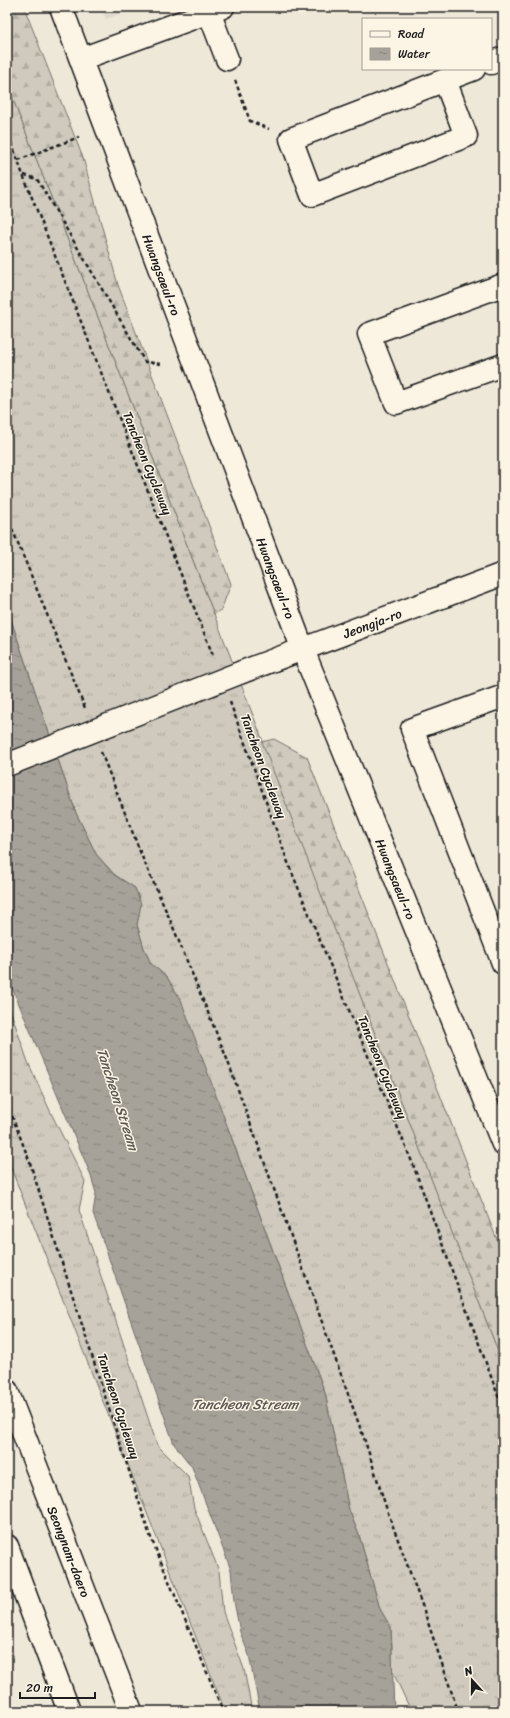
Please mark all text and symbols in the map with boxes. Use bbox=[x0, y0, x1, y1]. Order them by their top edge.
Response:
legend bbox=[362, 18, 492, 70]
text: Road bbox=[398, 23, 425, 45]
text: Water bbox=[398, 43, 431, 65]
street label: Hwangsaeul-ro bbox=[135, 231, 187, 319]
street label: Tancheon Cycleway bbox=[116, 408, 179, 519]
street label: Hwangsaeul-ro bbox=[250, 534, 301, 623]
street label: Jeongja-ro bbox=[339, 602, 405, 646]
street label: Tancheon Cycleway bbox=[234, 710, 293, 822]
street label: Hwangsaeul-ro bbox=[368, 835, 422, 924]
street label: Tancheon Cycleway bbox=[351, 1012, 414, 1123]
water label: Tancheon Stream bbox=[89, 1045, 146, 1155]
street label: Tancheon Cycleway bbox=[91, 1350, 147, 1462]
water label: Tancheon Stream bbox=[192, 1392, 299, 1417]
street label: Seongnam-daero bbox=[41, 1502, 97, 1601]
north arrow bbox=[452, 1660, 492, 1700]
text: N bbox=[461, 1661, 476, 1682]
scale bar bbox=[20, 1674, 95, 1700]
text: 20 m bbox=[26, 1677, 53, 1699]

